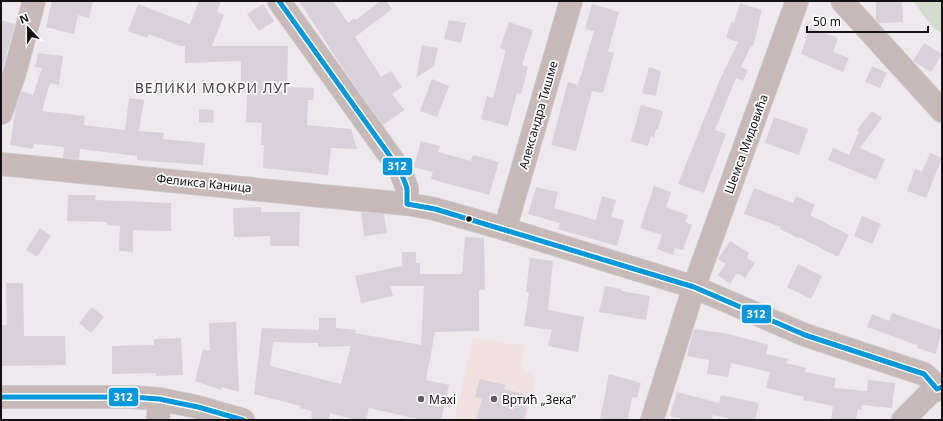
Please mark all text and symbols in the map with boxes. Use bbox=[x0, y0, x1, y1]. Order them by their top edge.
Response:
north arrow bbox=[8, 8, 48, 48]
scale bar bbox=[807, 8, 928, 34]
text: N bbox=[17, 10, 31, 27]
text: 50 m bbox=[813, 13, 841, 30]
street label: Александра Тишме bbox=[514, 58, 562, 171]
district label: ВЕЛИКИ МОКРИ ЛУГ bbox=[135, 78, 291, 97]
street label: Шемса Мидовића bbox=[720, 92, 772, 196]
line badge: 312 bbox=[382, 157, 413, 176]
text: 312 bbox=[388, 158, 406, 173]
street label: Феликса Каница bbox=[156, 170, 252, 196]
unlabelled marker bbox=[464, 214, 474, 224]
line badge: 312 bbox=[741, 304, 772, 324]
text: 312 bbox=[747, 306, 765, 321]
line badge: 312 bbox=[108, 387, 139, 407]
text: 312 bbox=[114, 389, 132, 404]
place label: Maxi bbox=[429, 391, 456, 408]
place label: Вртић „Зека” bbox=[502, 391, 577, 408]
marker: Maxi bbox=[416, 394, 426, 404]
marker: Вртић „Зека” bbox=[489, 394, 499, 404]

